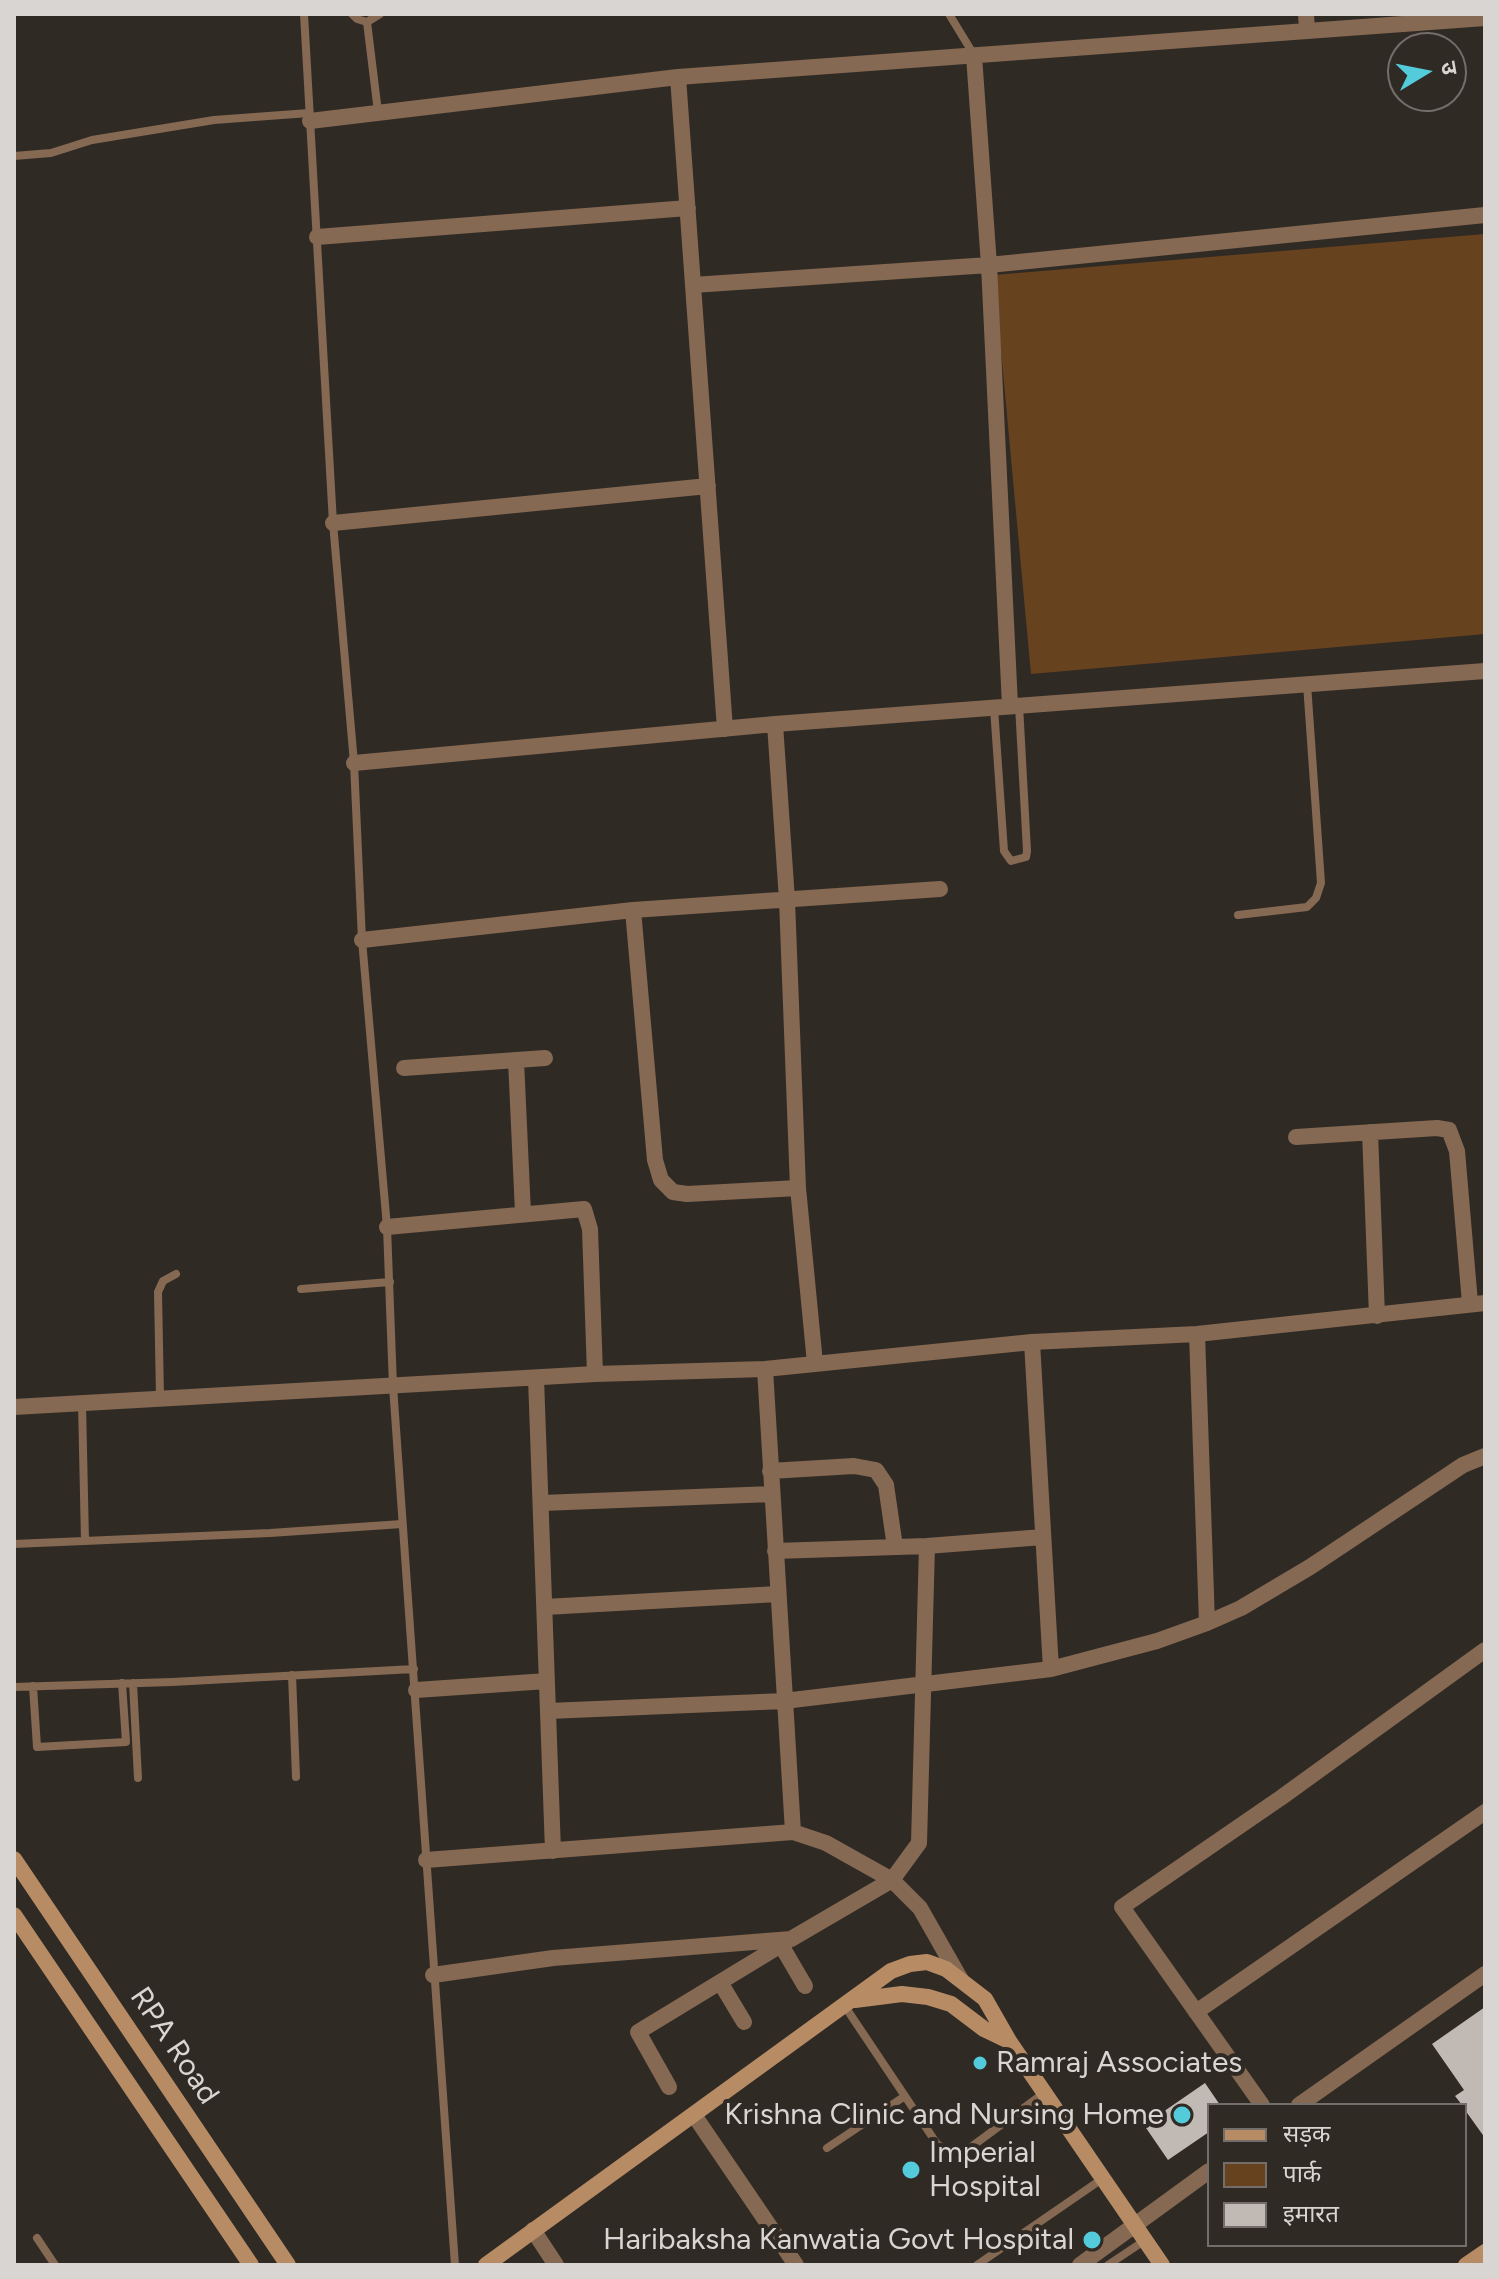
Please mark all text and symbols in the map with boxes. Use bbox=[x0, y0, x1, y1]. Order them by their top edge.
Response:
north arrow bbox=[1387, 32, 1467, 112]
text: उ bbox=[1435, 59, 1464, 77]
street label: RPA Road bbox=[122, 1981, 226, 2111]
place label: Ramraj Associates bbox=[996, 2045, 1242, 2081]
marker: Ramraj Associates bbox=[971, 2054, 989, 2072]
place label: Krishna Clinic and Nursing Home bbox=[724, 2097, 1164, 2133]
legend bbox=[1207, 2103, 1467, 2247]
marker: Krishna Clinic and Nursing Home bbox=[1171, 2104, 1193, 2126]
text: सड़क bbox=[1283, 2119, 1331, 2148]
place label: Imperial Hospital bbox=[929, 2135, 1041, 2206]
marker: Imperial Hospital bbox=[900, 2159, 922, 2181]
text: पार्क bbox=[1283, 2159, 1321, 2188]
text: इमारत bbox=[1283, 2199, 1339, 2228]
place label: Haribaksha Kanwatia Govt Hospital bbox=[603, 2222, 1074, 2258]
marker: Haribaksha Kanwatia Govt Hospital bbox=[1081, 2229, 1103, 2251]

